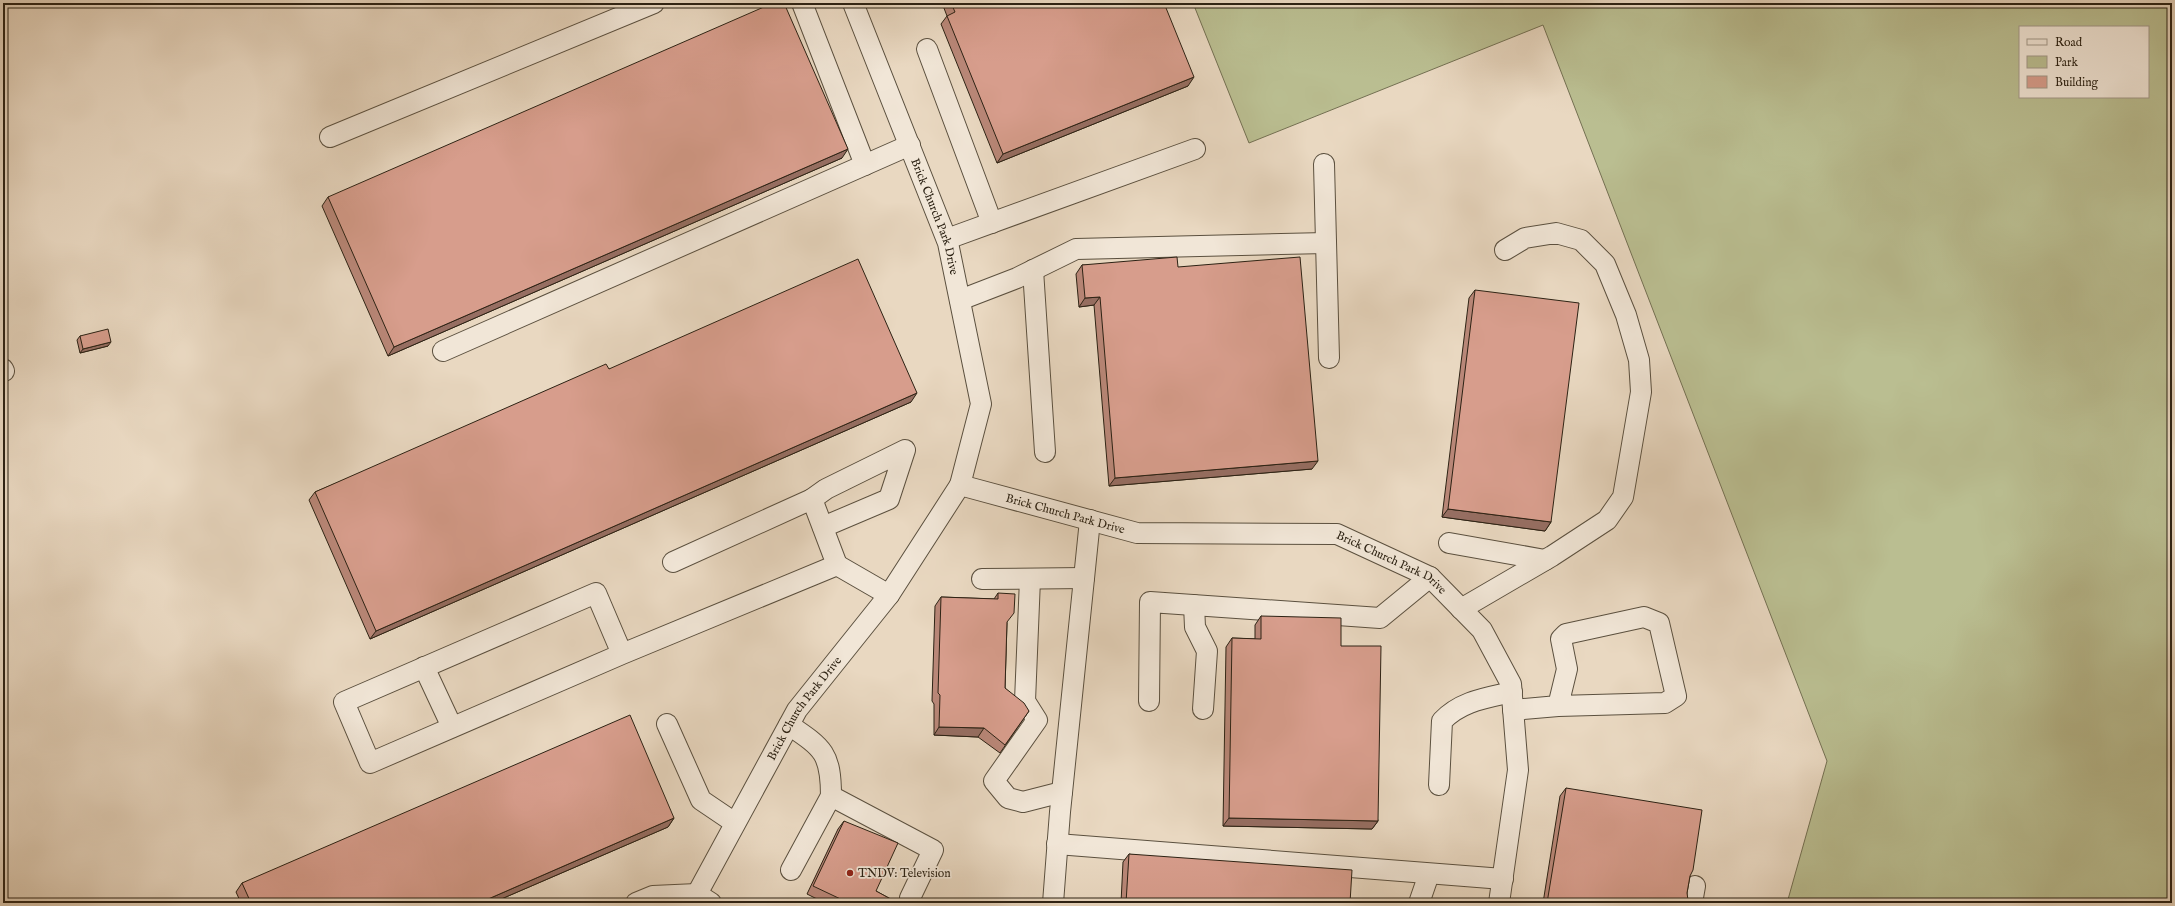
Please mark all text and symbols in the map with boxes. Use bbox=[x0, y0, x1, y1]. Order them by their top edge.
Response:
legend bbox=[2019, 26, 2149, 98]
text: Road bbox=[2055, 35, 2083, 50]
text: Park bbox=[2055, 55, 2078, 70]
text: Building bbox=[2055, 75, 2099, 90]
street label: Brick Church Park Drive bbox=[908, 156, 962, 277]
street label: Brick Church Park Drive bbox=[1004, 490, 1127, 537]
street label: Brick Church Park Drive bbox=[1334, 527, 1450, 597]
street label: Brick Church Park Drive bbox=[764, 653, 845, 763]
place label: TNDV: Television bbox=[858, 866, 951, 881]
marker: TNDV: Television bbox=[845, 868, 855, 878]

